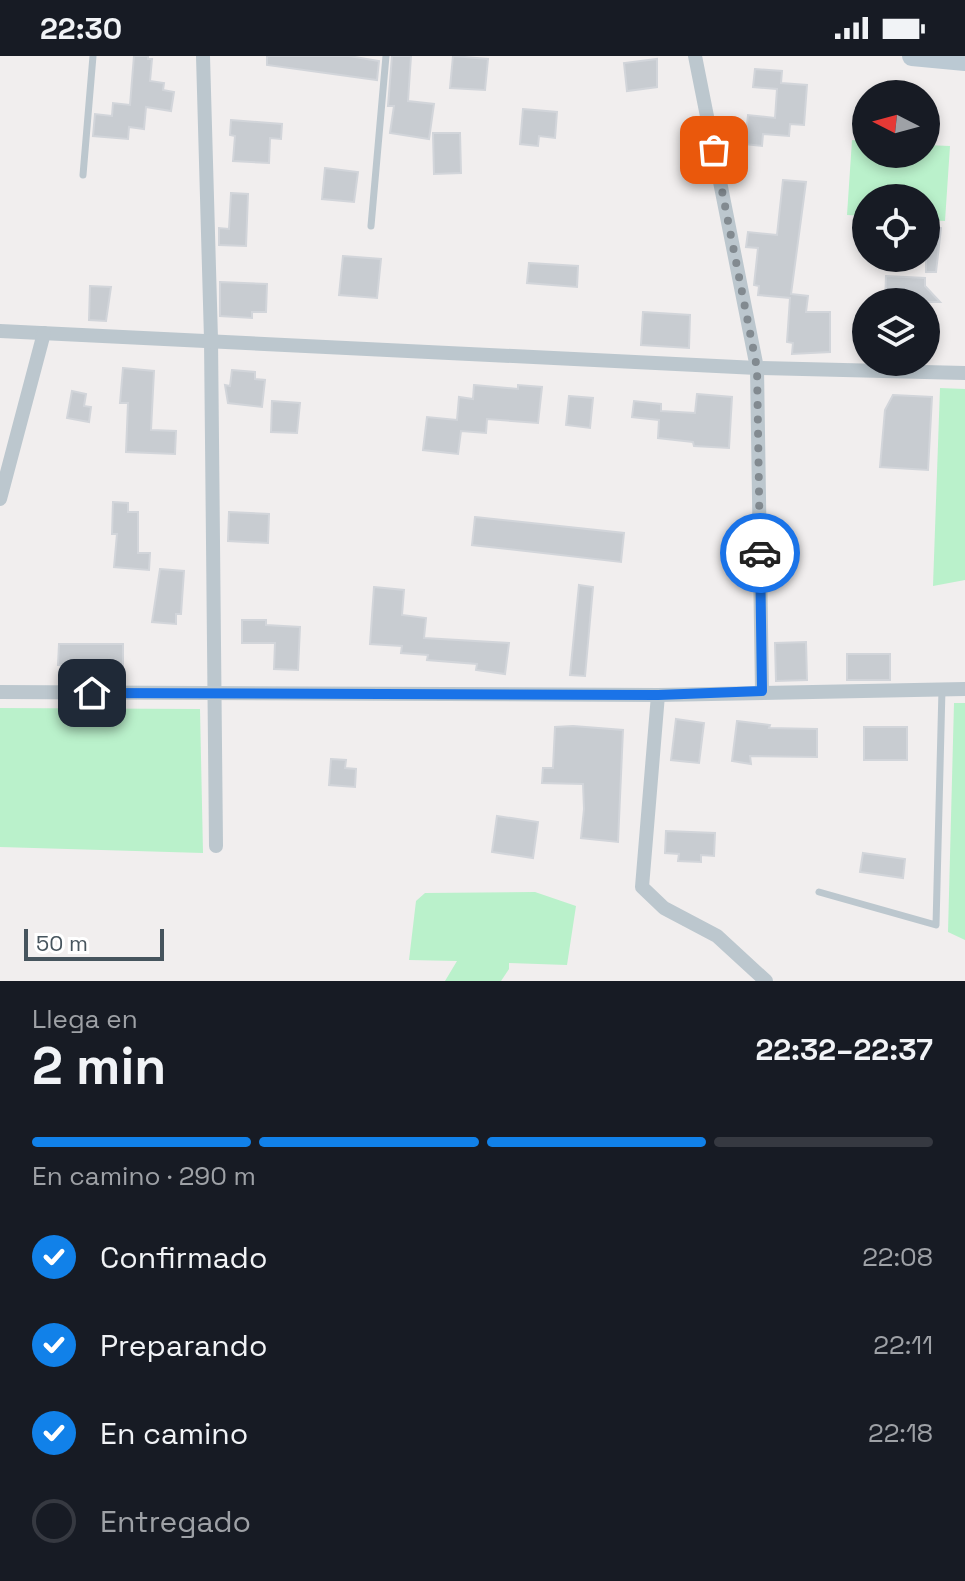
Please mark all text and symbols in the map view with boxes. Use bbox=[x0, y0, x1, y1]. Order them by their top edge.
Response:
text: 22:30 bbox=[40, 9, 122, 48]
north arrow bbox=[852, 80, 940, 168]
map controls bbox=[852, 80, 940, 376]
pin bbox=[680, 116, 748, 184]
icon: bag bbox=[692, 128, 736, 172]
button: locate bbox=[852, 184, 940, 272]
button: layers bbox=[852, 288, 940, 376]
courier bbox=[720, 513, 800, 593]
icon: car bbox=[738, 531, 782, 575]
pin bbox=[58, 659, 126, 727]
icon: home bbox=[70, 671, 114, 715]
scale bar bbox=[24, 925, 164, 961]
text: 50 m bbox=[36, 929, 88, 957]
text: Llega en bbox=[32, 1002, 138, 1036]
text: 22:32–22:37 bbox=[755, 1030, 933, 1069]
text: 2 min bbox=[32, 1033, 166, 1099]
text: En camino · 290 m bbox=[32, 1159, 256, 1193]
icon: check bbox=[32, 1235, 76, 1279]
text: Confirmado bbox=[100, 1238, 267, 1277]
text: 22:08 bbox=[862, 1240, 933, 1274]
icon: check bbox=[32, 1323, 76, 1367]
text: Preparando bbox=[100, 1326, 267, 1365]
text: 22:11 bbox=[873, 1328, 933, 1362]
icon: check bbox=[32, 1411, 76, 1455]
text: En camino bbox=[100, 1414, 248, 1453]
text: 22:18 bbox=[868, 1416, 933, 1450]
text: Entregado bbox=[100, 1502, 251, 1541]

